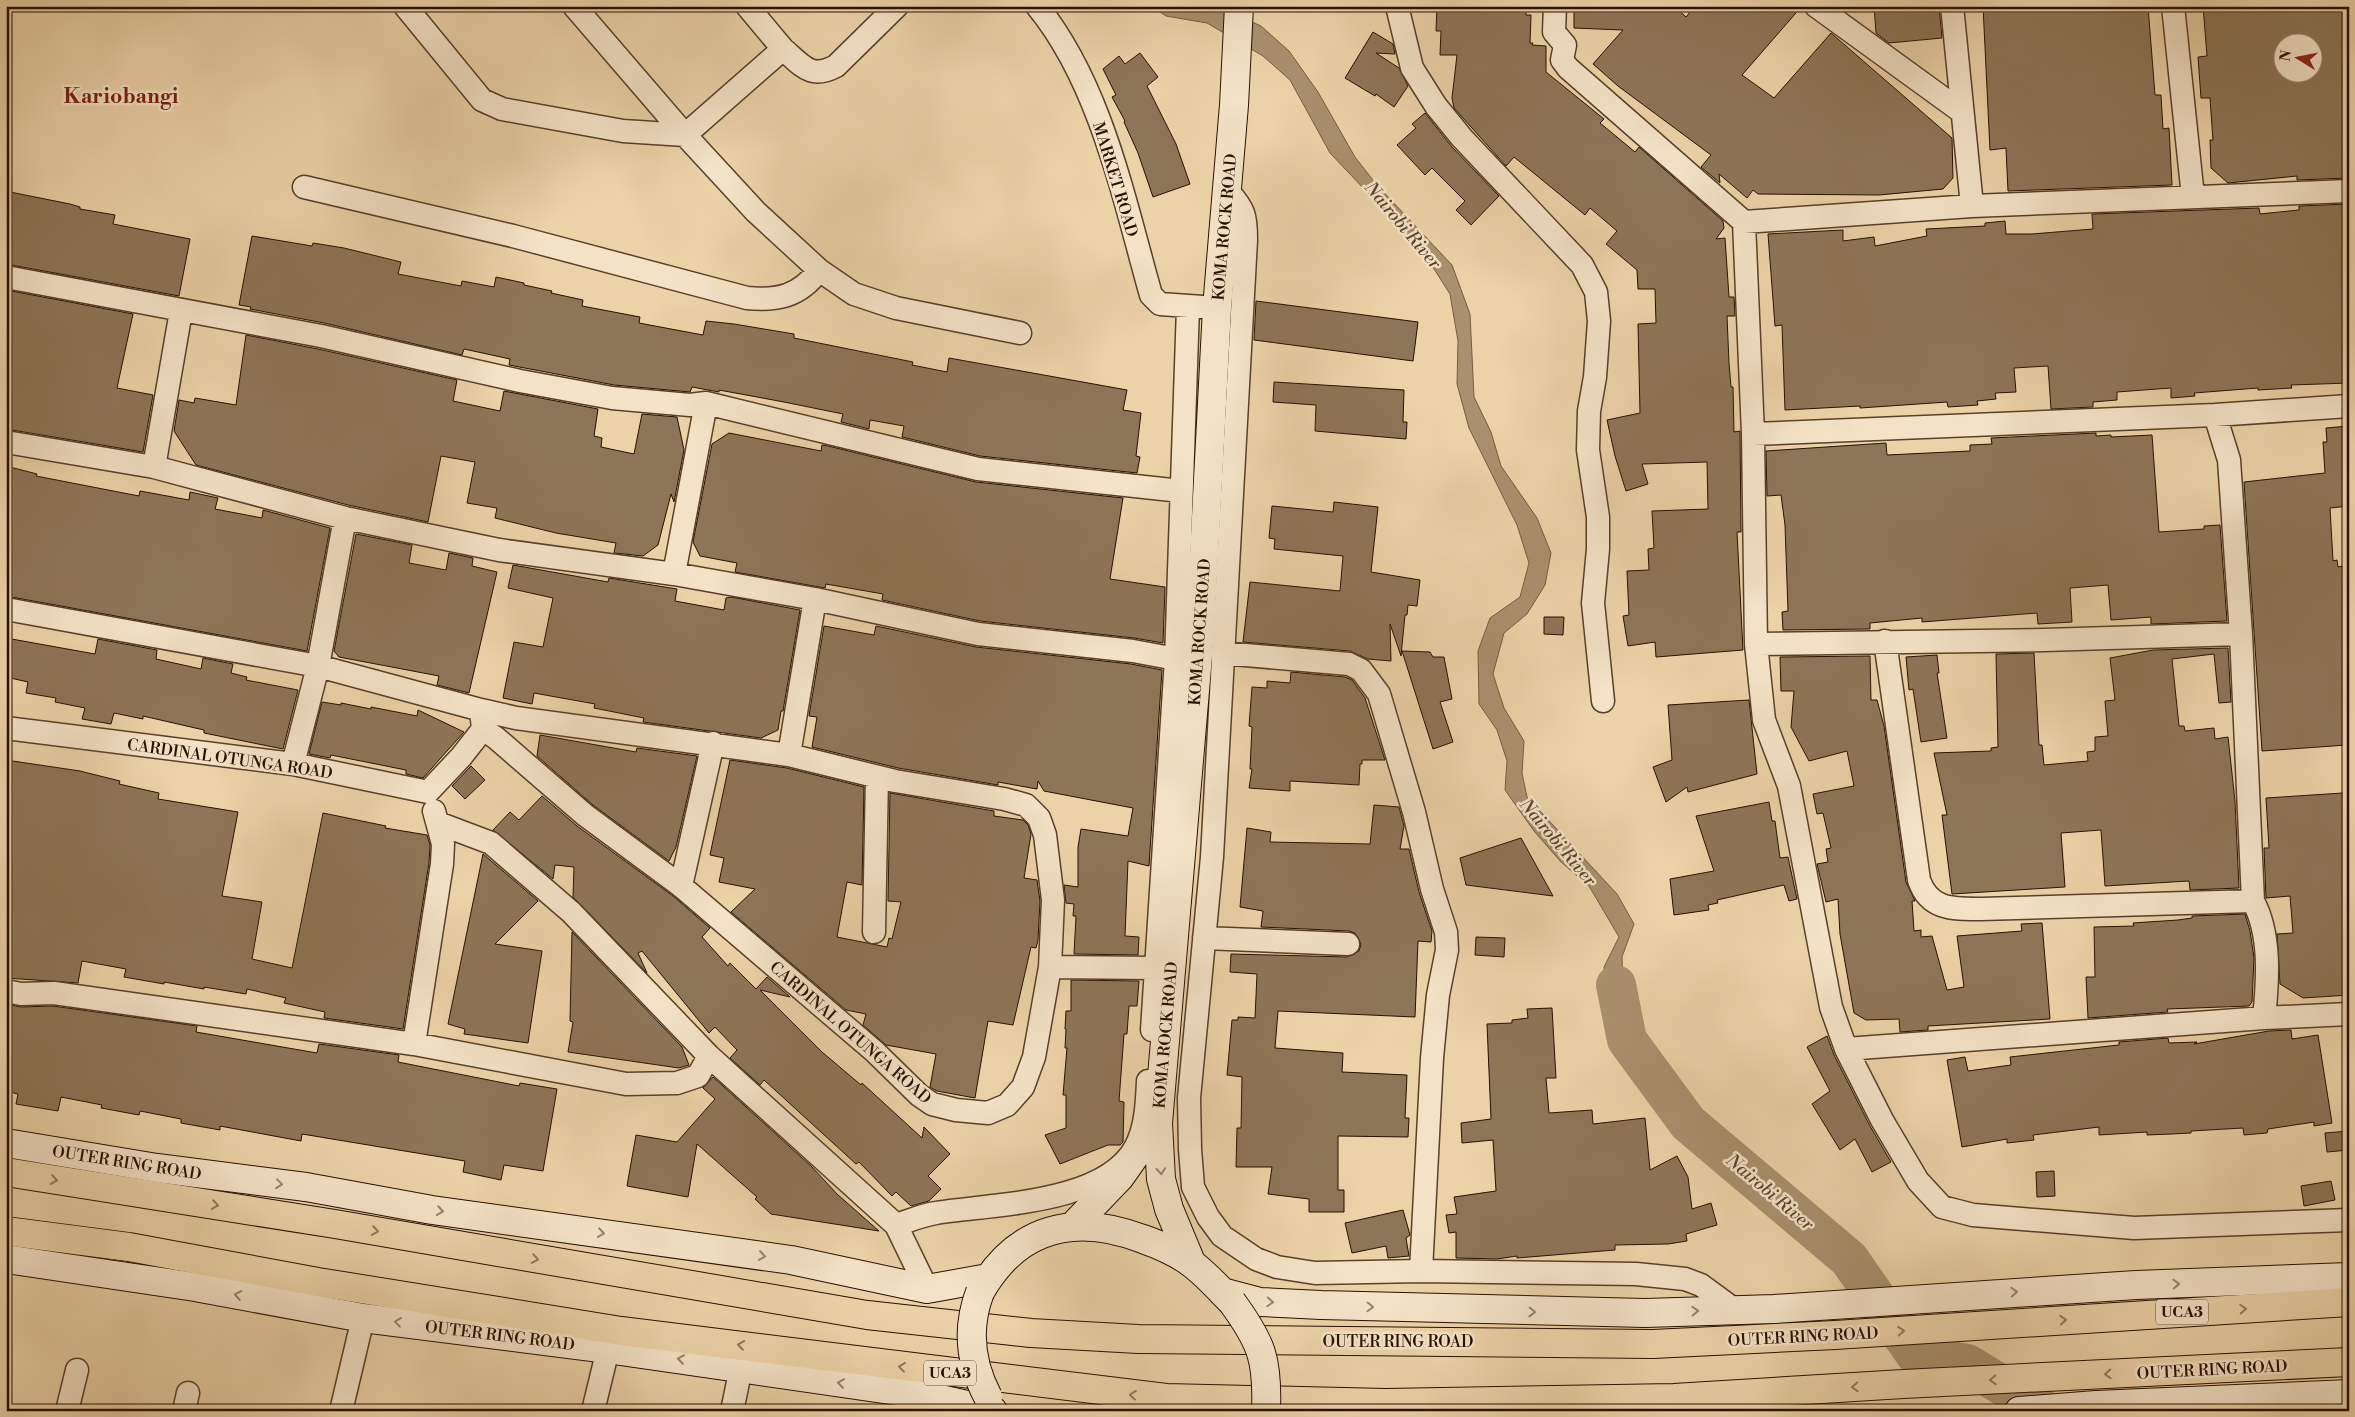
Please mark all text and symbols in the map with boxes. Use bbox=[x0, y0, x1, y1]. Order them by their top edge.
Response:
north arrow bbox=[2272, 32, 2322, 82]
text: N bbox=[2276, 49, 2296, 63]
district label: Kariobangi bbox=[64, 84, 179, 110]
street label: MARKET ROAD bbox=[1088, 119, 1142, 239]
street label: KOMA ROCK ROAD bbox=[1209, 153, 1241, 301]
water label: Nairobi River bbox=[1359, 176, 1446, 274]
street label: KOMA ROCK ROAD bbox=[1185, 558, 1215, 706]
street label: CARDINAL OTUNGA ROAD bbox=[126, 735, 334, 783]
water label: Nairobi River bbox=[1514, 793, 1601, 891]
street label: CARDINAL OTUNGA ROAD bbox=[766, 957, 935, 1108]
street label: KOMA ROCK ROAD bbox=[1150, 961, 1182, 1109]
street label: OUTER RING ROAD bbox=[51, 1141, 203, 1185]
water label: Nairobi River bbox=[1720, 1148, 1819, 1236]
one-way arrow bbox=[1155, 1167, 1166, 1175]
one-way arrow bbox=[51, 1174, 59, 1185]
one-way arrow bbox=[276, 1178, 284, 1189]
one-way arrow bbox=[211, 1199, 219, 1210]
one-way arrow bbox=[435, 1205, 444, 1215]
one-way arrow bbox=[371, 1225, 380, 1235]
one-way arrow bbox=[596, 1228, 605, 1238]
one-way arrow bbox=[758, 1250, 766, 1261]
one-way arrow bbox=[531, 1254, 540, 1264]
one-way arrow bbox=[2172, 1278, 2180, 1289]
one-way arrow bbox=[2010, 1286, 2018, 1297]
one-way arrow bbox=[234, 1290, 242, 1301]
one-way arrow bbox=[1266, 1297, 1274, 1308]
road number: UCA3 bbox=[2156, 1300, 2208, 1324]
one-way arrow bbox=[1366, 1302, 1374, 1312]
one-way arrow bbox=[2240, 1304, 2247, 1314]
one-way arrow bbox=[1528, 1306, 1536, 1317]
one-way arrow bbox=[1691, 1306, 1699, 1317]
one-way arrow bbox=[2059, 1314, 2067, 1325]
one-way arrow bbox=[394, 1317, 402, 1328]
street label: OUTER RING ROAD bbox=[424, 1317, 576, 1355]
street label: OUTER RING ROAD bbox=[1727, 1323, 1879, 1351]
one-way arrow bbox=[1898, 1325, 1906, 1336]
street label: OUTER RING ROAD bbox=[1323, 1332, 1473, 1352]
one-way arrow bbox=[737, 1340, 745, 1351]
one-way arrow bbox=[677, 1354, 685, 1364]
street label: OUTER RING ROAD bbox=[2136, 1356, 2288, 1384]
road number: UCA3 bbox=[924, 1360, 976, 1386]
one-way arrow bbox=[898, 1362, 906, 1373]
one-way arrow bbox=[2104, 1368, 2112, 1379]
one-way arrow bbox=[1988, 1374, 1996, 1385]
one-way arrow bbox=[837, 1379, 846, 1389]
one-way arrow bbox=[1850, 1381, 1858, 1392]
one-way arrow bbox=[1128, 1390, 1136, 1401]

